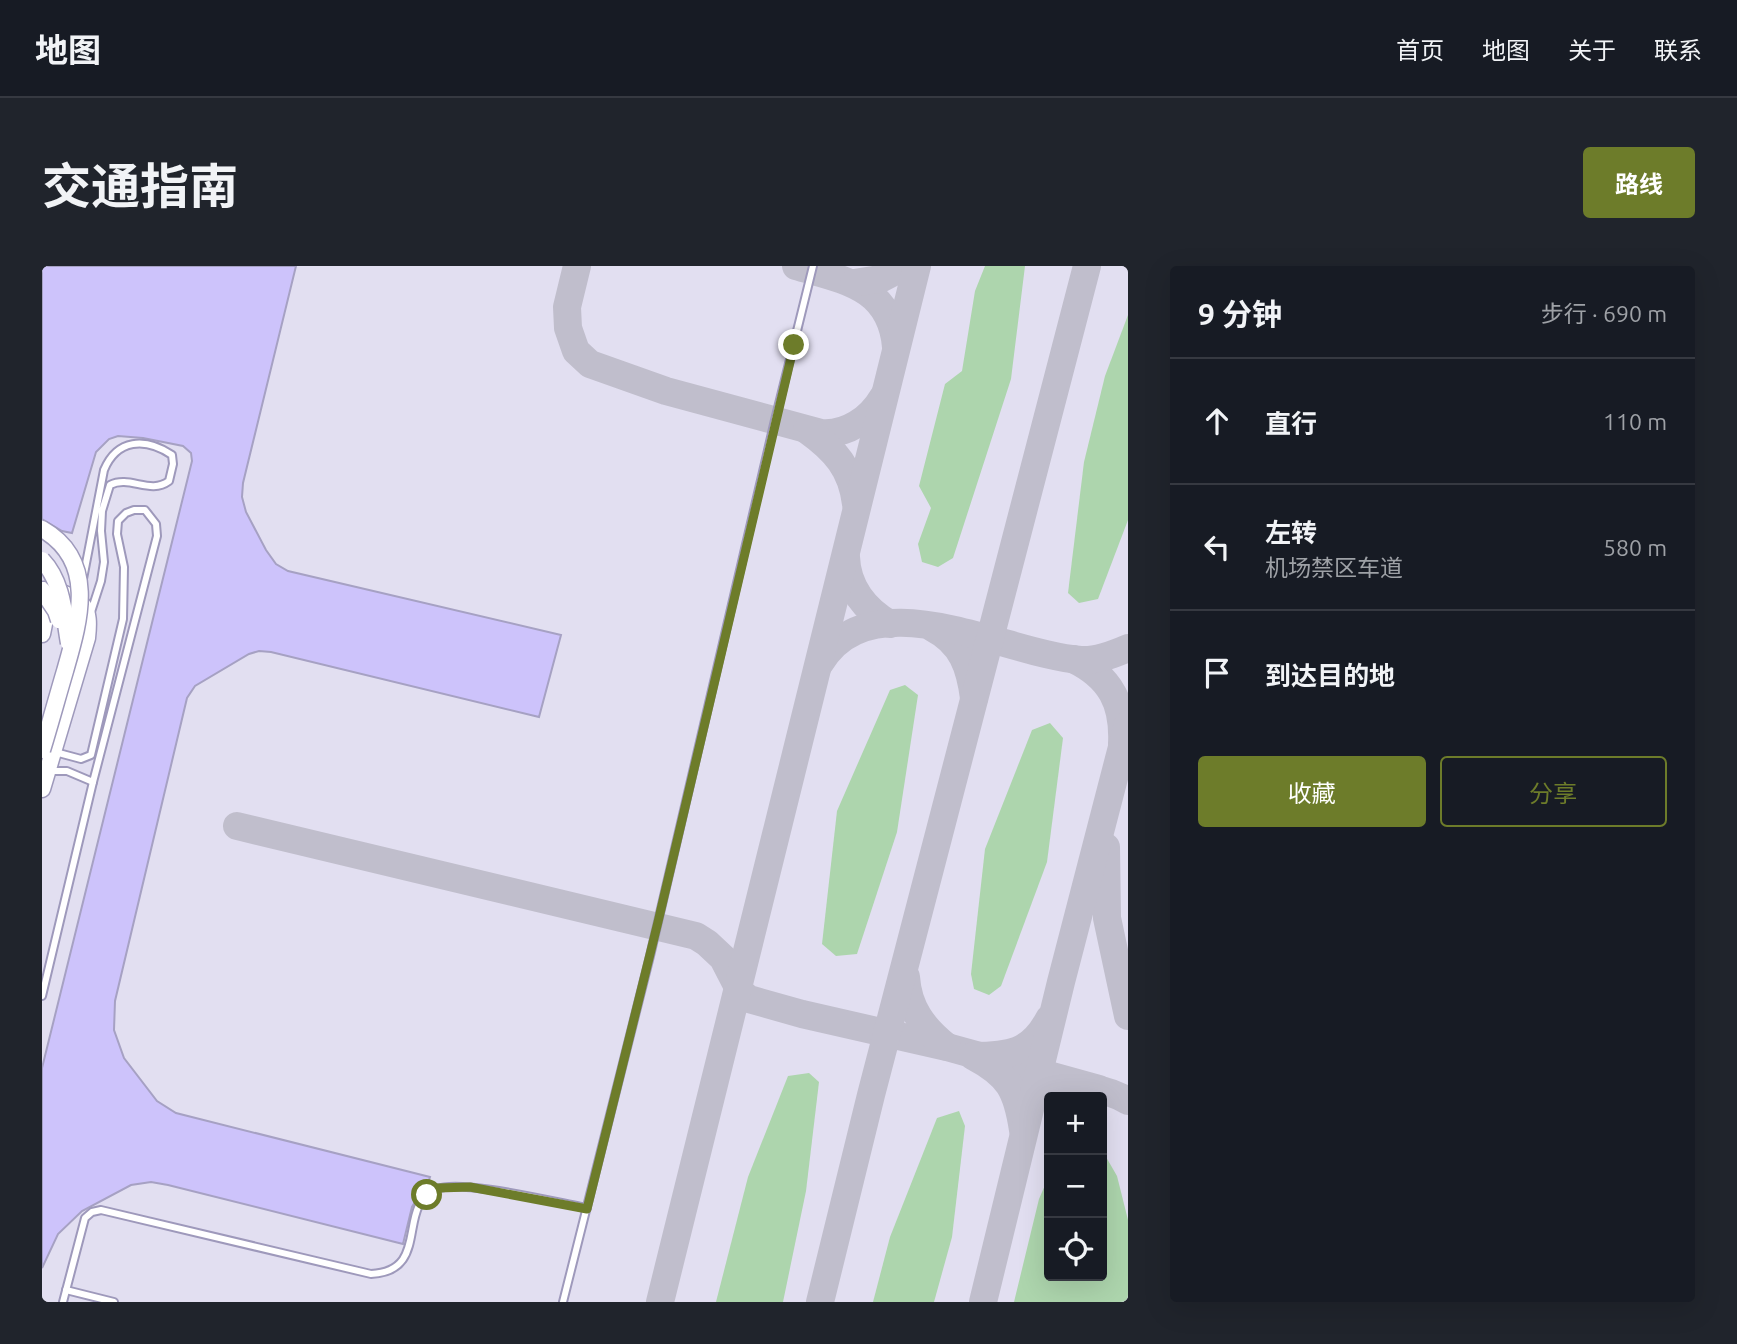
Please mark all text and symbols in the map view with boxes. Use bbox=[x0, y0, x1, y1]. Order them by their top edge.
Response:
text: 地图 bbox=[35, 31, 101, 68]
text: 首页 bbox=[1396, 37, 1444, 64]
text: 地图 bbox=[1482, 37, 1530, 64]
text: 关于 bbox=[1568, 37, 1616, 64]
text: 联系 bbox=[1654, 37, 1702, 64]
button: 路线 bbox=[1583, 147, 1695, 218]
text: 交通指南 bbox=[42, 158, 238, 213]
text: 9 分钟 bbox=[1198, 297, 1282, 331]
text: 步行 · 690 m bbox=[1541, 301, 1667, 326]
route end bbox=[778, 329, 809, 360]
icon: ahead bbox=[1198, 402, 1236, 440]
text: 直行 bbox=[1265, 409, 1317, 438]
text: 110 m bbox=[1603, 409, 1667, 434]
text: 左转 bbox=[1265, 518, 1317, 547]
icon: left bbox=[1198, 528, 1236, 566]
text: 580 m bbox=[1603, 535, 1667, 560]
text: 机场禁区车道 bbox=[1265, 555, 1403, 580]
icon: arrive bbox=[1198, 654, 1236, 692]
text: 到达目的地 bbox=[1265, 661, 1395, 690]
button: 收藏 bbox=[1198, 756, 1426, 827]
button: 分享 bbox=[1440, 756, 1667, 827]
map controls bbox=[1044, 1092, 1107, 1281]
button: + bbox=[1044, 1092, 1107, 1155]
button: − bbox=[1044, 1155, 1107, 1218]
route start bbox=[411, 1179, 442, 1210]
button: locate bbox=[1044, 1218, 1107, 1281]

